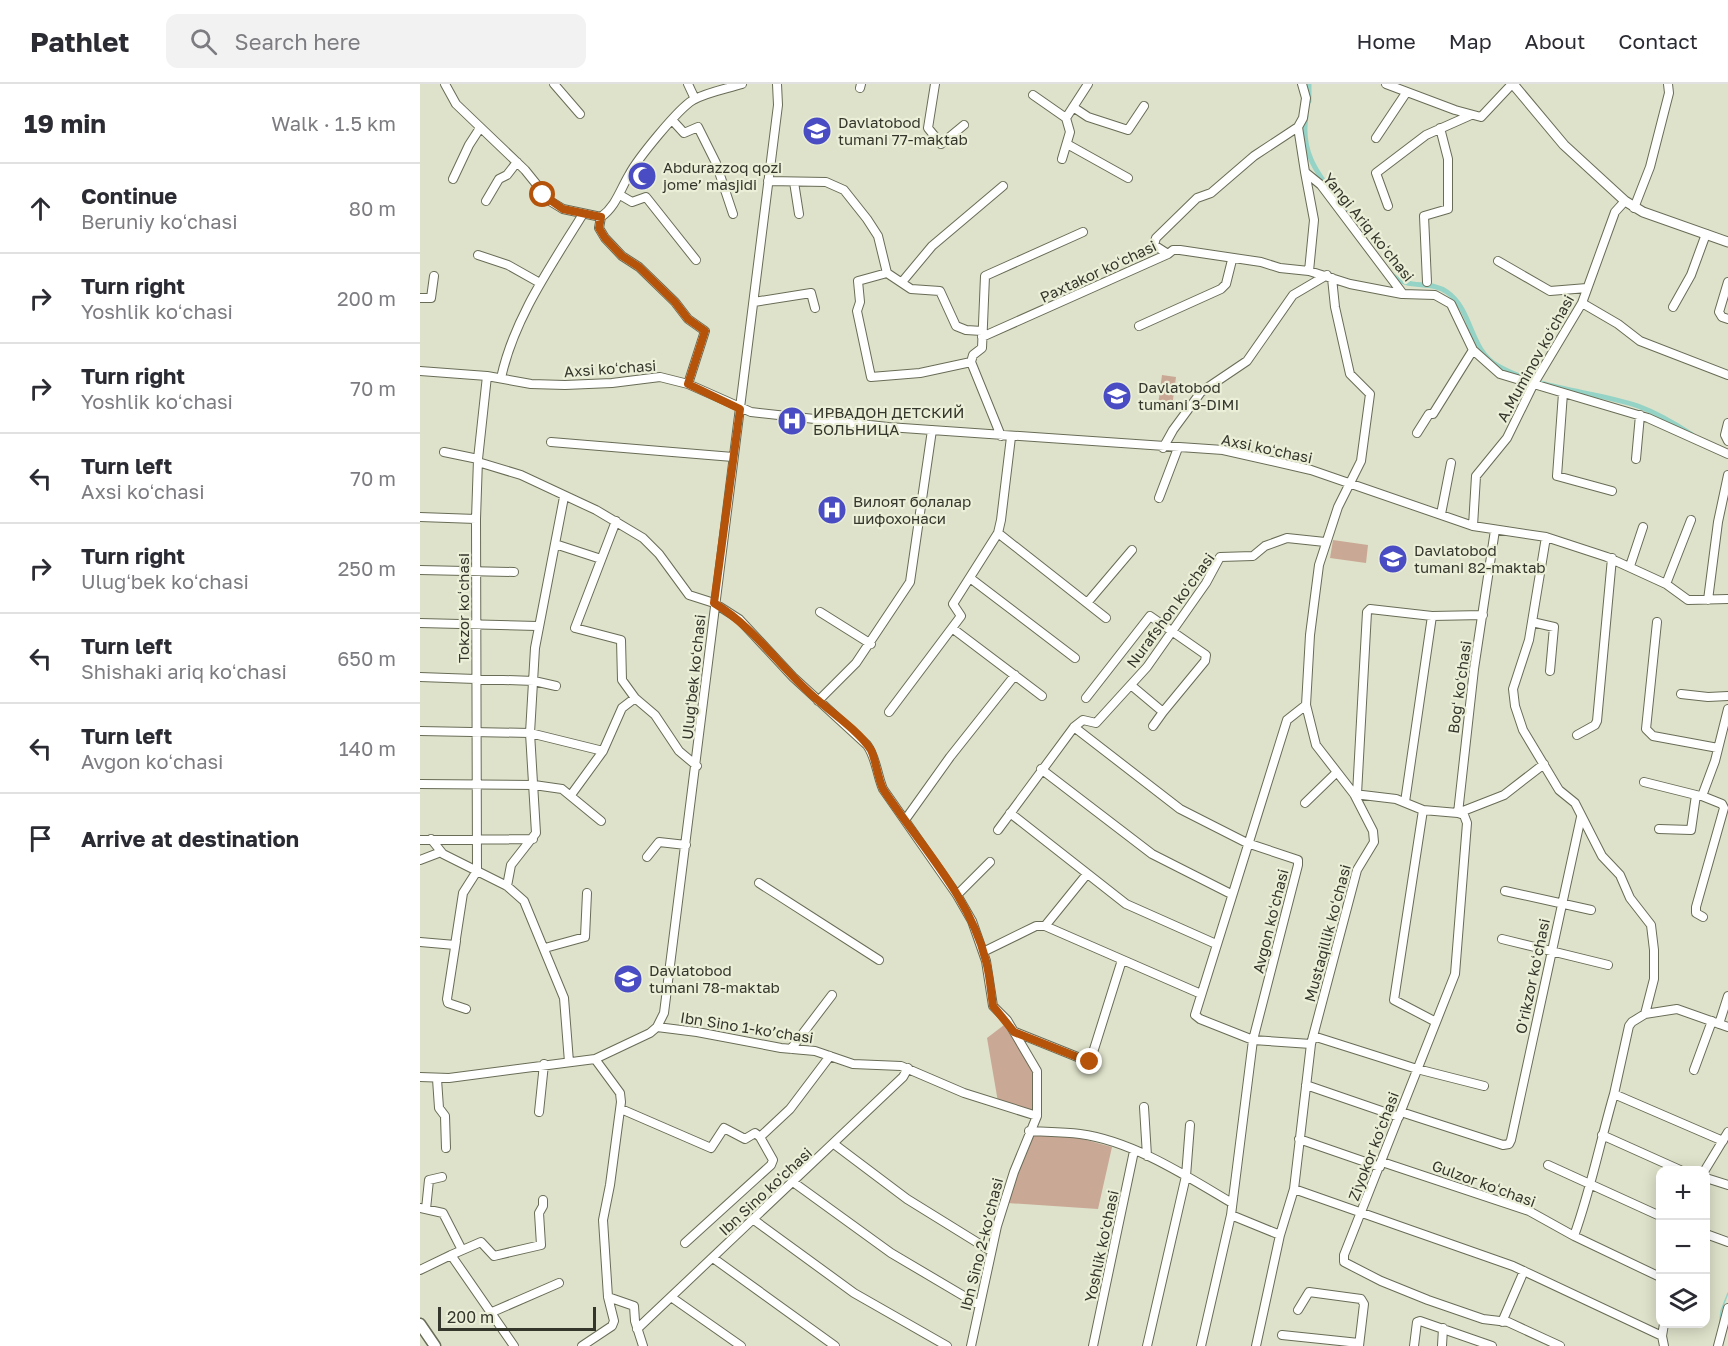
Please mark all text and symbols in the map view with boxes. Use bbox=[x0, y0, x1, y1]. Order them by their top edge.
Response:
search box bbox=[166, 14, 586, 68]
text: Pathlet bbox=[30, 25, 130, 58]
icon: search bbox=[187, 25, 220, 58]
text: Search here bbox=[235, 28, 361, 55]
text: Home bbox=[1356, 28, 1416, 54]
text: Map bbox=[1449, 28, 1492, 54]
text: About bbox=[1525, 28, 1585, 54]
text: Contact bbox=[1618, 28, 1698, 54]
text: 19 min bbox=[24, 108, 106, 139]
text: Walk · 1.5 km bbox=[271, 111, 396, 135]
place label: Davlatobod tumani 77-maktab bbox=[838, 113, 968, 148]
school or university icon: Davlatobod tumani 77-maktab bbox=[801, 115, 833, 147]
place label: Abdurazzoq qozi jome’ masjidi bbox=[662, 158, 782, 193]
mosque icon: Abdurazzoq qozi jome’ masjidi bbox=[626, 160, 658, 192]
street label: Yangi Ariq koʻchasi bbox=[1320, 169, 1418, 285]
route start bbox=[529, 181, 555, 207]
text: Continue bbox=[81, 182, 177, 209]
icon: ahead bbox=[24, 192, 57, 225]
text: 80 m bbox=[349, 196, 396, 220]
text: Beruniy koʻchasi bbox=[81, 209, 238, 233]
street label: Paxtakor koʻchasi bbox=[1037, 236, 1159, 306]
text: Turn right bbox=[81, 272, 185, 299]
icon: right bbox=[24, 282, 57, 315]
text: 200 m bbox=[337, 286, 396, 310]
street label: A.Muminov koʻchasi bbox=[1493, 291, 1577, 425]
text: Yoshlik koʻchasi bbox=[81, 299, 233, 323]
street label: Axsi koʻchasi bbox=[563, 356, 657, 380]
text: Turn right bbox=[81, 362, 185, 389]
icon: right bbox=[24, 372, 57, 405]
text: 70 m bbox=[350, 376, 396, 400]
place label: Davlatobod tumani 3-DIMI bbox=[1138, 378, 1239, 413]
school or university icon: Davlatobod tumani 3-DIMI bbox=[1101, 380, 1133, 412]
text: Yoshlik koʻchasi bbox=[81, 389, 233, 413]
place label: ИРВАДОН ДЕТСКИЙ БОЛЬНИЦА bbox=[813, 403, 964, 438]
hospital icon: ИРВАДОН ДЕТСКИЙ БОЛЬНИЦА bbox=[776, 405, 808, 437]
street label: Axsi koʻchasi bbox=[1220, 430, 1314, 466]
text: Turn left bbox=[81, 452, 172, 479]
icon: left bbox=[24, 462, 57, 495]
text: 70 m bbox=[350, 466, 396, 490]
text: Axsi koʻchasi bbox=[81, 479, 205, 503]
place label: Вилоят болалар шифохонаси bbox=[853, 492, 971, 527]
hospital icon: Вилоят болалар шифохонаси bbox=[816, 494, 848, 526]
place label: Davlatobod tumani 82-maktab bbox=[1414, 541, 1546, 576]
text: Turn right bbox=[81, 542, 185, 569]
school or university icon: Davlatobod tumani 82-maktab bbox=[1377, 543, 1409, 575]
street label: Nurafshon koʻchasi bbox=[1122, 549, 1218, 671]
icon: right bbox=[24, 552, 57, 585]
street label: Tokzor koʻchasi bbox=[454, 553, 472, 663]
text: 250 m bbox=[338, 556, 396, 580]
text: Ulugʻbek koʻchasi bbox=[81, 569, 249, 593]
street label: Ulugʻbek koʻchasi bbox=[677, 613, 709, 741]
text: Turn left bbox=[81, 632, 172, 659]
street label: Bogʻ koʻchasi bbox=[1444, 639, 1474, 735]
icon: left bbox=[24, 642, 57, 675]
text: 650 m bbox=[337, 646, 396, 670]
text: Shishaki ariq koʻchasi bbox=[81, 659, 287, 683]
text: Turn left bbox=[81, 722, 172, 749]
icon: left bbox=[24, 732, 57, 765]
text: 140 m bbox=[339, 736, 396, 760]
text: Avgon koʻchasi bbox=[81, 749, 223, 773]
icon: arrive bbox=[24, 822, 57, 855]
text: Arrive at destination bbox=[81, 825, 299, 852]
street label: Mustaqillik koʻchasi bbox=[1300, 862, 1354, 1004]
street label: Avgon koʻchasi bbox=[1248, 867, 1292, 975]
street label: O'rikzor koʻchasi bbox=[1511, 917, 1553, 1035]
place label: Davlatobod tumani 78-maktab bbox=[649, 961, 780, 996]
school or university icon: Davlatobod tumani 78-maktab bbox=[612, 963, 644, 995]
street label: Ibn Sino 1-koʼchasi bbox=[679, 1008, 815, 1046]
route end bbox=[1076, 1048, 1102, 1074]
street label: Ziyokor koʻchasi bbox=[1344, 1089, 1402, 1203]
street label: Ibn Sino ko'chasi bbox=[715, 1143, 815, 1239]
street label: Gulzor koʻchasi bbox=[1430, 1156, 1538, 1210]
map controls bbox=[1656, 1166, 1710, 1328]
button: + bbox=[1656, 1166, 1710, 1220]
street label: Ibn Sino 2-koʼchasi bbox=[956, 1176, 1006, 1312]
street label: Yoshlik koʻchasi bbox=[1080, 1188, 1122, 1304]
button: − bbox=[1656, 1220, 1710, 1274]
button: layers bbox=[1656, 1274, 1710, 1328]
scale bar bbox=[438, 1304, 596, 1332]
text: 200 m bbox=[447, 1307, 494, 1327]

